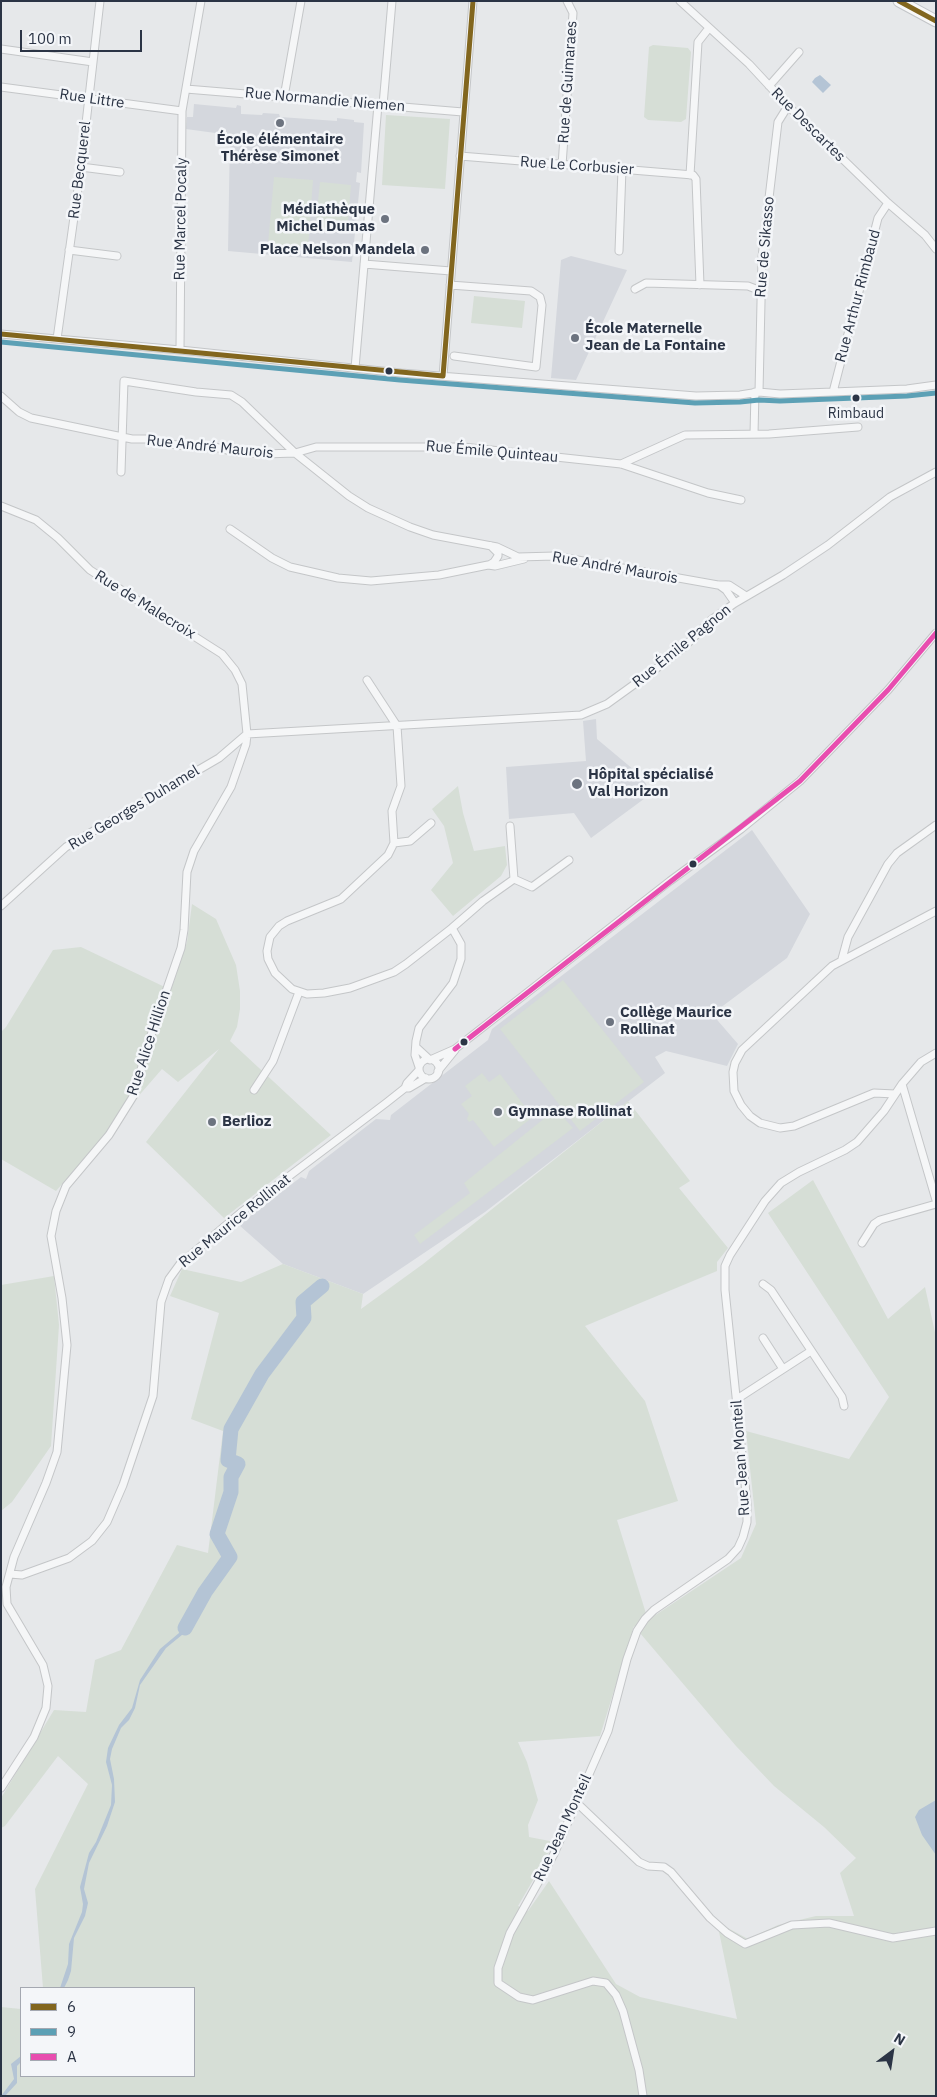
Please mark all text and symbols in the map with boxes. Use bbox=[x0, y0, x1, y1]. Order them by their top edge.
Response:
scale bar bbox=[22, 20, 145, 52]
street label: Rue de Guimaraes bbox=[555, 20, 581, 144]
text: 100 m bbox=[28, 29, 72, 48]
street label: Rue Normandie Niemen bbox=[244, 84, 406, 116]
street label: Rue Descartes bbox=[767, 84, 849, 166]
street label: Rue Littre bbox=[58, 86, 126, 112]
marker: École élémentaire Thérèse Simonet bbox=[274, 117, 286, 129]
street label: Rue Becquerel bbox=[65, 120, 95, 220]
place label: École élémentaire Thérèse Simonet bbox=[217, 131, 343, 166]
street label: Rue Le Corbusier bbox=[519, 153, 635, 179]
street label: Rue Marcel Pocaly bbox=[171, 157, 191, 281]
street label: Rue de Sikasso bbox=[752, 196, 778, 298]
place label: Médiathèque Michel Dumas bbox=[276, 201, 375, 236]
marker: Médiathèque Michel Dumas bbox=[379, 213, 391, 225]
street label: Rue Arthur Rimbaud bbox=[832, 228, 884, 364]
place label: Place Nelson Mandela bbox=[260, 241, 415, 259]
marker: Place Nelson Mandela bbox=[419, 244, 431, 256]
place label: École Maternelle Jean de La Fontaine bbox=[585, 320, 726, 355]
marker: École Maternelle Jean de La Fontaine bbox=[569, 332, 581, 344]
unlabelled marker bbox=[384, 366, 394, 376]
marker: Rimbaud bbox=[851, 393, 861, 403]
place label: Rimbaud bbox=[828, 406, 884, 422]
street label: Rue André Maurois bbox=[146, 431, 274, 463]
street label: Rue Émile Quinteau bbox=[425, 437, 559, 467]
street label: Rue André Maurois bbox=[551, 548, 679, 588]
street label: Rue de Malecroix bbox=[91, 567, 199, 643]
street label: Rue Émile Pagnon bbox=[629, 601, 735, 691]
street label: Rue Georges Duhamel bbox=[65, 762, 203, 854]
place label: Hôpital spécialisé Val Horizon bbox=[588, 766, 714, 801]
marker: Hôpital spécialisé Val Horizon bbox=[570, 777, 584, 791]
unlabelled marker bbox=[688, 859, 698, 869]
street label: Rue Alice Hillion bbox=[123, 988, 175, 1098]
place label: Collège Maurice Rollinat bbox=[620, 1004, 732, 1039]
marker: Collège Maurice Rollinat bbox=[604, 1016, 616, 1028]
unlabelled marker bbox=[459, 1037, 469, 1047]
place label: Gymnase Rollinat bbox=[508, 1103, 632, 1121]
marker: Gymnase Rollinat bbox=[492, 1106, 504, 1118]
place label: Berlioz bbox=[222, 1113, 271, 1131]
marker: Berlioz bbox=[206, 1116, 218, 1128]
street label: Rue Maurice Rollinat bbox=[176, 1170, 294, 1272]
street label: Rue Jean Monteil bbox=[728, 1399, 754, 1517]
street label: Rue Jean Monteil bbox=[530, 1772, 596, 1884]
legend bbox=[20, 1987, 195, 2077]
text: 6 bbox=[67, 1997, 76, 2016]
text: 9 bbox=[67, 2022, 76, 2041]
north arrow bbox=[867, 2027, 917, 2077]
text: N bbox=[891, 2029, 909, 2049]
text: A bbox=[67, 2047, 77, 2066]

